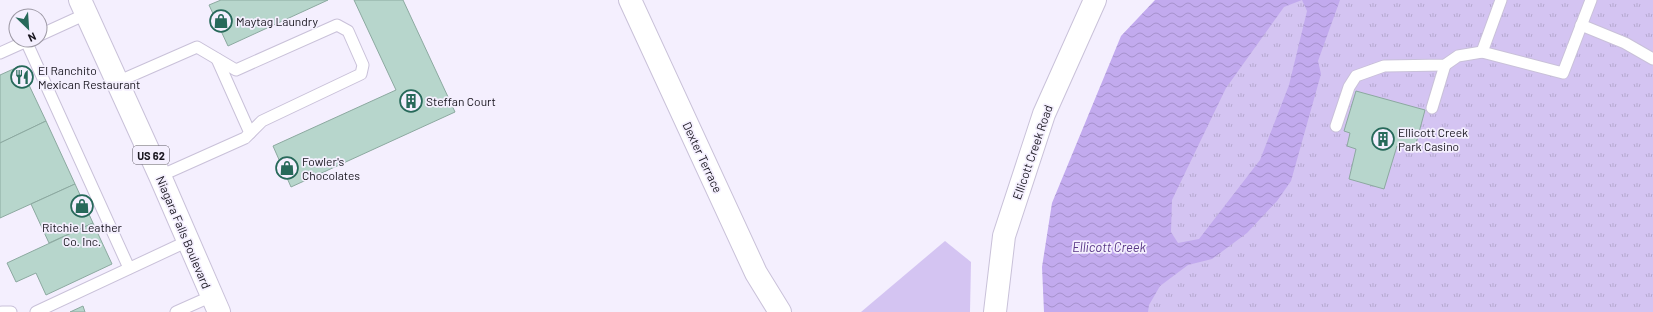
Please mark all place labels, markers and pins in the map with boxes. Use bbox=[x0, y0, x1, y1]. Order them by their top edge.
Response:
shop icon: Maytag Laundry bbox=[208, 8, 234, 34]
place label: Maytag Laundry bbox=[236, 14, 319, 28]
place label: El Ranchito Mexican Restaurant bbox=[38, 63, 140, 91]
restaurant icon: El Ranchito Mexican Restaurant bbox=[9, 64, 35, 90]
building icon: Steffan Court bbox=[398, 88, 424, 114]
place label: Steffan Court bbox=[426, 94, 496, 108]
place label: Ellicott Creek Park Casino bbox=[1398, 125, 1468, 153]
building icon: Ellicott Creek Park Casino bbox=[1370, 126, 1396, 152]
place label: Fowler's Chocolates bbox=[302, 154, 360, 182]
shop icon: Fowler's Chocolates bbox=[274, 155, 300, 181]
shop icon: Ritchie Leather Co. Inc. bbox=[69, 193, 95, 219]
place label: Ritchie Leather Co. Inc. bbox=[42, 220, 123, 248]

